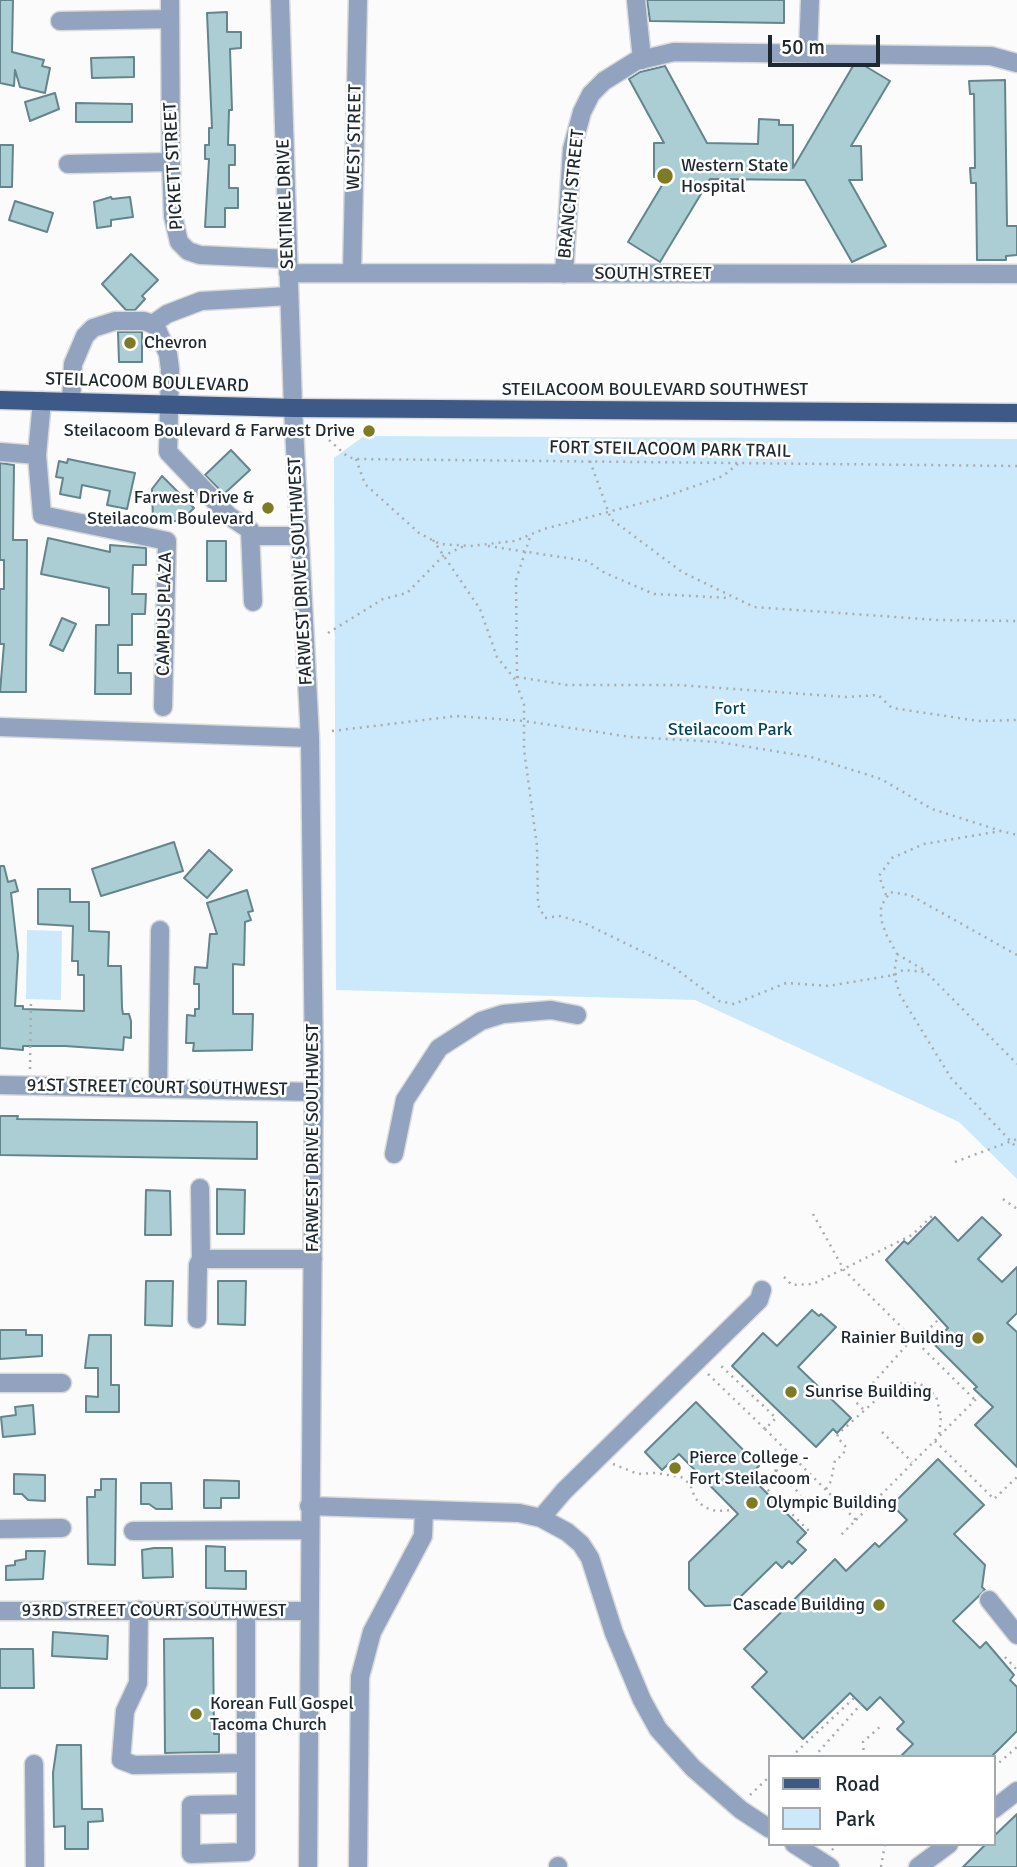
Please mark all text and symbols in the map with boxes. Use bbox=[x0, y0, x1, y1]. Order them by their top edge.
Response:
scale bar bbox=[772, 21, 884, 65]
text: 50 m bbox=[781, 34, 825, 60]
street label: WEST STREET bbox=[343, 84, 367, 190]
street label: PICKETT STREET bbox=[160, 102, 188, 230]
street label: BRANCH STREET bbox=[554, 128, 590, 260]
street label: SENTINEL DRIVE bbox=[273, 138, 299, 270]
place label: Western State Hospital bbox=[681, 155, 788, 198]
marker: Western State Hospital bbox=[655, 166, 675, 186]
street label: SOUTH STREET bbox=[594, 263, 712, 285]
place label: Chevron bbox=[144, 332, 207, 354]
marker: Chevron bbox=[122, 335, 138, 351]
street label: STEILACOOM BOULEVARD bbox=[45, 369, 249, 397]
street label: STEILACOOM BOULEVARD SOUTHWEST bbox=[502, 379, 808, 401]
place label: Steilacoom Boulevard & Farwest Drive bbox=[64, 420, 355, 442]
marker: Steilacoom Boulevard & Farwest Drive bbox=[361, 423, 377, 439]
street label: FORT STEILACOOM PARK TRAIL bbox=[549, 437, 791, 463]
street label: FARWEST DRIVE SOUTHWEST bbox=[284, 456, 318, 686]
place label: Farwest Drive & Steilacoom Boulevard bbox=[87, 487, 254, 530]
marker: Farwest Drive & Steilacoom Boulevard bbox=[260, 500, 276, 516]
street label: CAMPUS PLAZA bbox=[153, 552, 177, 676]
park label: Fort Steilacoom Park bbox=[668, 698, 792, 740]
street label: FARWEST DRIVE SOUTHWEST bbox=[302, 1024, 324, 1252]
street label: 91ST STREET COURT SOUTHWEST bbox=[26, 1075, 288, 1101]
place label: Rainier Building bbox=[841, 1327, 964, 1349]
marker: Rainier Building bbox=[970, 1330, 986, 1346]
place label: Sunrise Building bbox=[805, 1381, 932, 1403]
marker: Sunrise Building bbox=[783, 1384, 799, 1400]
place label: Pierce College - Fort Steilacoom bbox=[689, 1447, 810, 1490]
marker: Pierce College - Fort Steilacoom bbox=[667, 1460, 683, 1476]
place label: Olympic Building bbox=[766, 1492, 897, 1514]
marker: Olympic Building bbox=[744, 1495, 760, 1511]
place label: Cascade Building bbox=[733, 1594, 865, 1616]
marker: Cascade Building bbox=[871, 1597, 887, 1613]
street label: 93RD STREET COURT SOUTHWEST bbox=[22, 1600, 286, 1622]
place label: Korean Full Gospel Tacoma Church bbox=[210, 1693, 354, 1736]
marker: Korean Full Gospel Tacoma Church bbox=[188, 1706, 204, 1722]
legend bbox=[768, 1755, 996, 1846]
text: Road bbox=[835, 1771, 880, 1797]
text: Park bbox=[835, 1806, 875, 1832]

